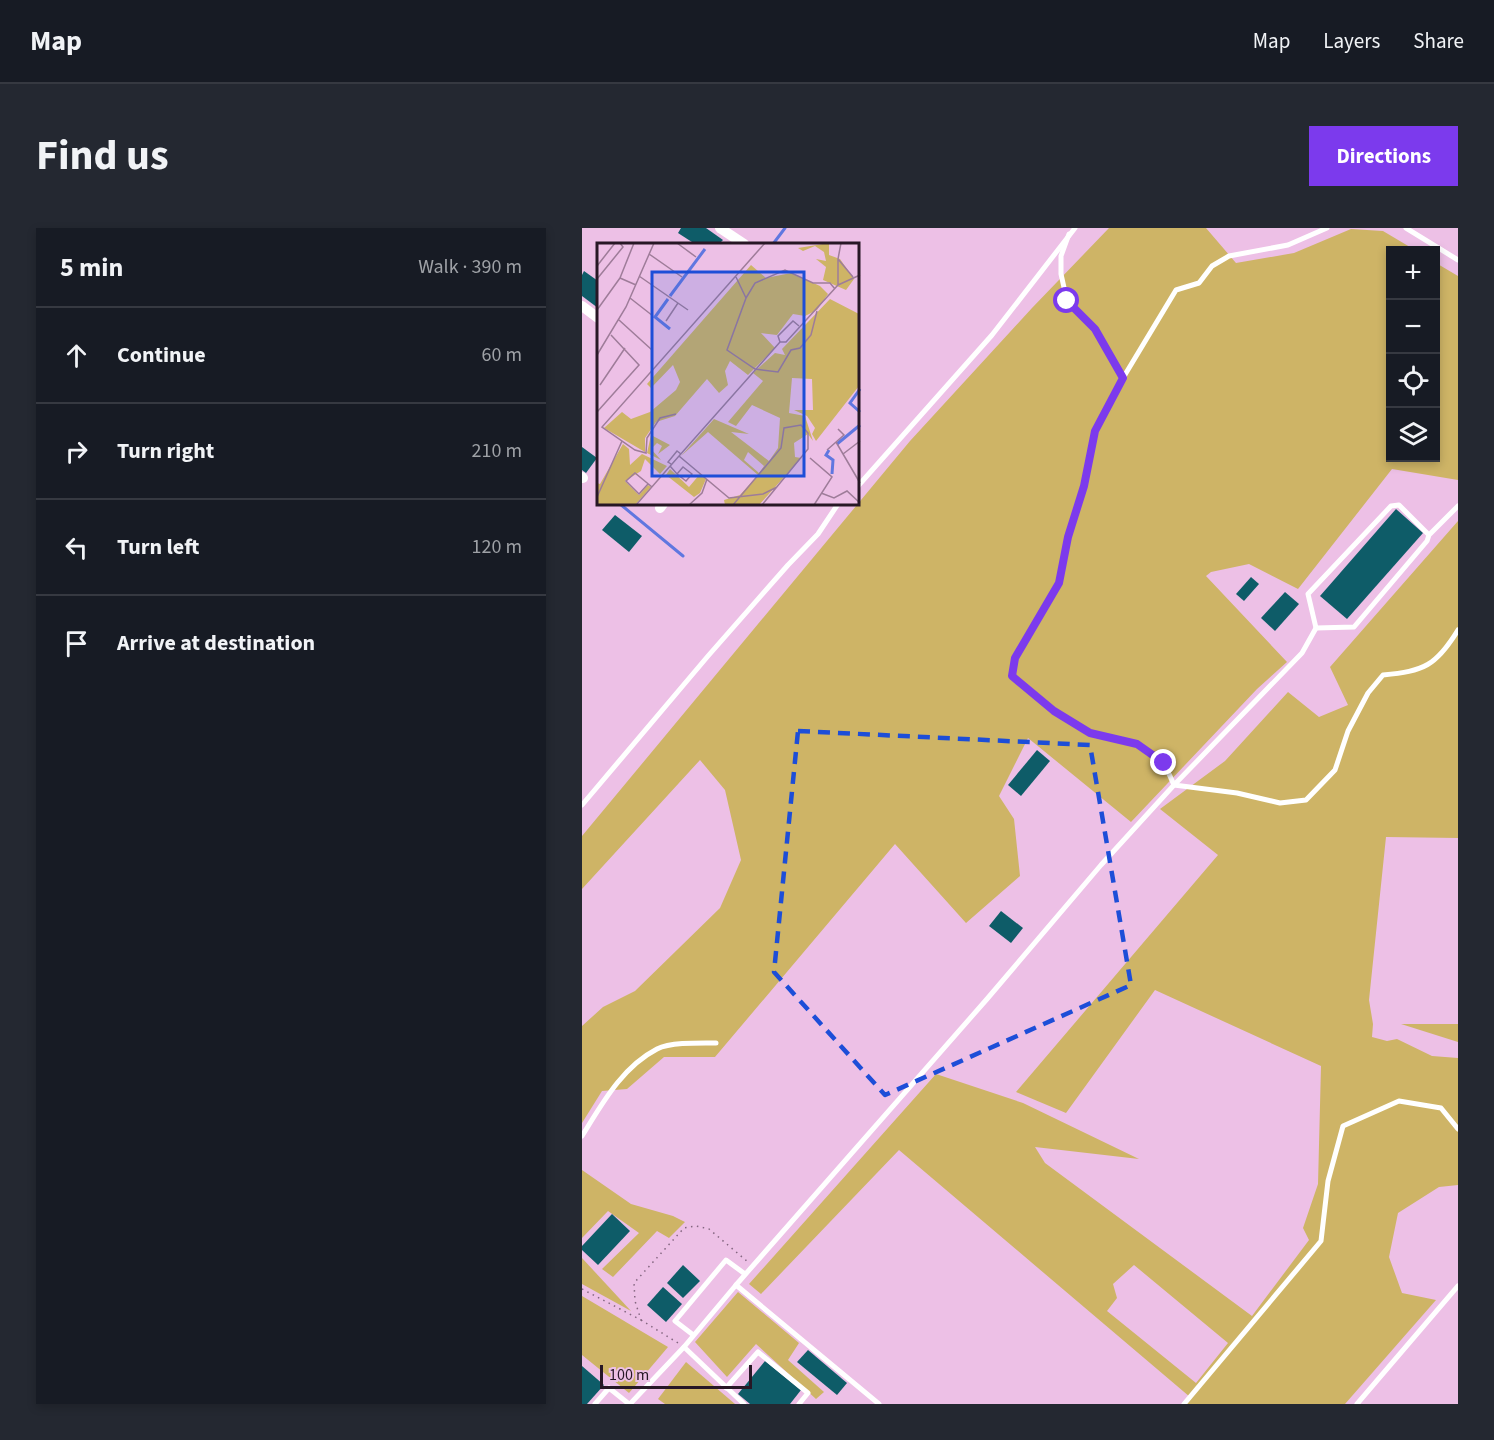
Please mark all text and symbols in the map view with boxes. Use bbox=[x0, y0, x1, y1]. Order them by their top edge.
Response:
text: Map bbox=[30, 21, 82, 61]
text: Map bbox=[1253, 26, 1290, 56]
text: Layers bbox=[1323, 26, 1380, 56]
text: Share bbox=[1413, 26, 1464, 56]
text: Find us bbox=[36, 126, 169, 186]
button: Directions bbox=[1309, 126, 1458, 186]
inset map bbox=[597, 243, 860, 506]
map controls bbox=[1386, 246, 1440, 462]
button: + bbox=[1386, 246, 1440, 300]
text: 5 min bbox=[60, 249, 123, 286]
text: Walk · 390 m bbox=[418, 253, 522, 281]
route start bbox=[1053, 287, 1079, 313]
button: − bbox=[1386, 300, 1440, 354]
icon: ahead bbox=[60, 339, 93, 372]
text: Continue bbox=[117, 339, 206, 371]
text: 60 m bbox=[482, 341, 522, 369]
button: locate bbox=[1386, 354, 1440, 408]
button: layers bbox=[1386, 408, 1440, 462]
icon: right bbox=[60, 435, 93, 468]
text: Turn right bbox=[117, 435, 214, 467]
text: 210 m bbox=[472, 437, 522, 465]
icon: left bbox=[60, 531, 93, 564]
text: Turn left bbox=[117, 531, 199, 563]
text: 120 m bbox=[472, 533, 522, 561]
icon: arrive bbox=[60, 627, 93, 660]
text: Arrive at destination bbox=[117, 627, 315, 659]
route end bbox=[1150, 749, 1176, 775]
scale bar bbox=[600, 1362, 752, 1390]
text: 100 m bbox=[609, 1364, 649, 1386]

